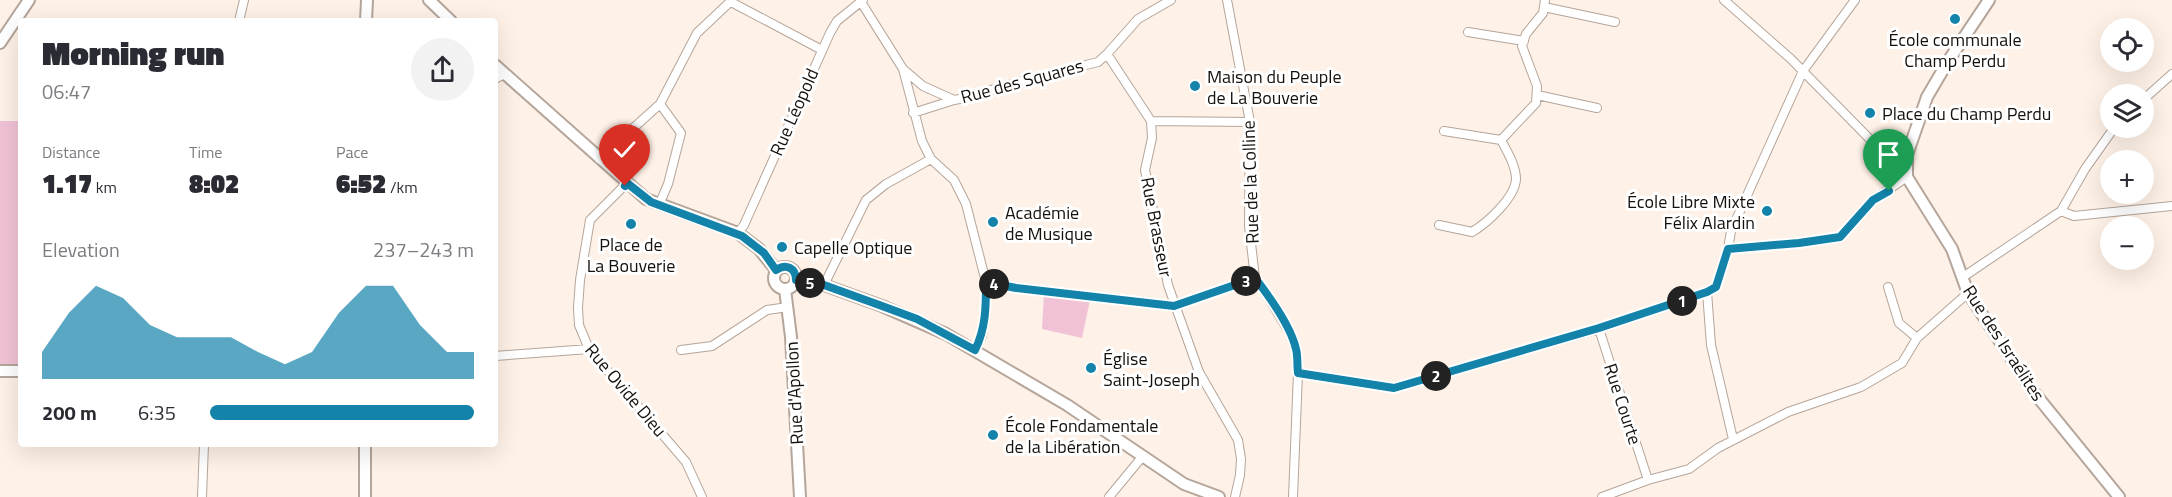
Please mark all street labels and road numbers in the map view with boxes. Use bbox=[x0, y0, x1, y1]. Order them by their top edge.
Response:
street label: Rue des Squares bbox=[958, 52, 1086, 110]
street label: Rue Léopold bbox=[763, 64, 825, 160]
street label: Rue de la Colline bbox=[1234, 120, 1266, 244]
street label: Rue Brasseur bbox=[1134, 175, 1180, 279]
street label: Rue des Israélites bbox=[1956, 280, 2052, 406]
street label: Rue Ovide Dieu bbox=[579, 337, 673, 443]
street label: Rue d'Apollon bbox=[778, 341, 810, 445]
street label: Rue Courte bbox=[1597, 360, 1649, 448]

